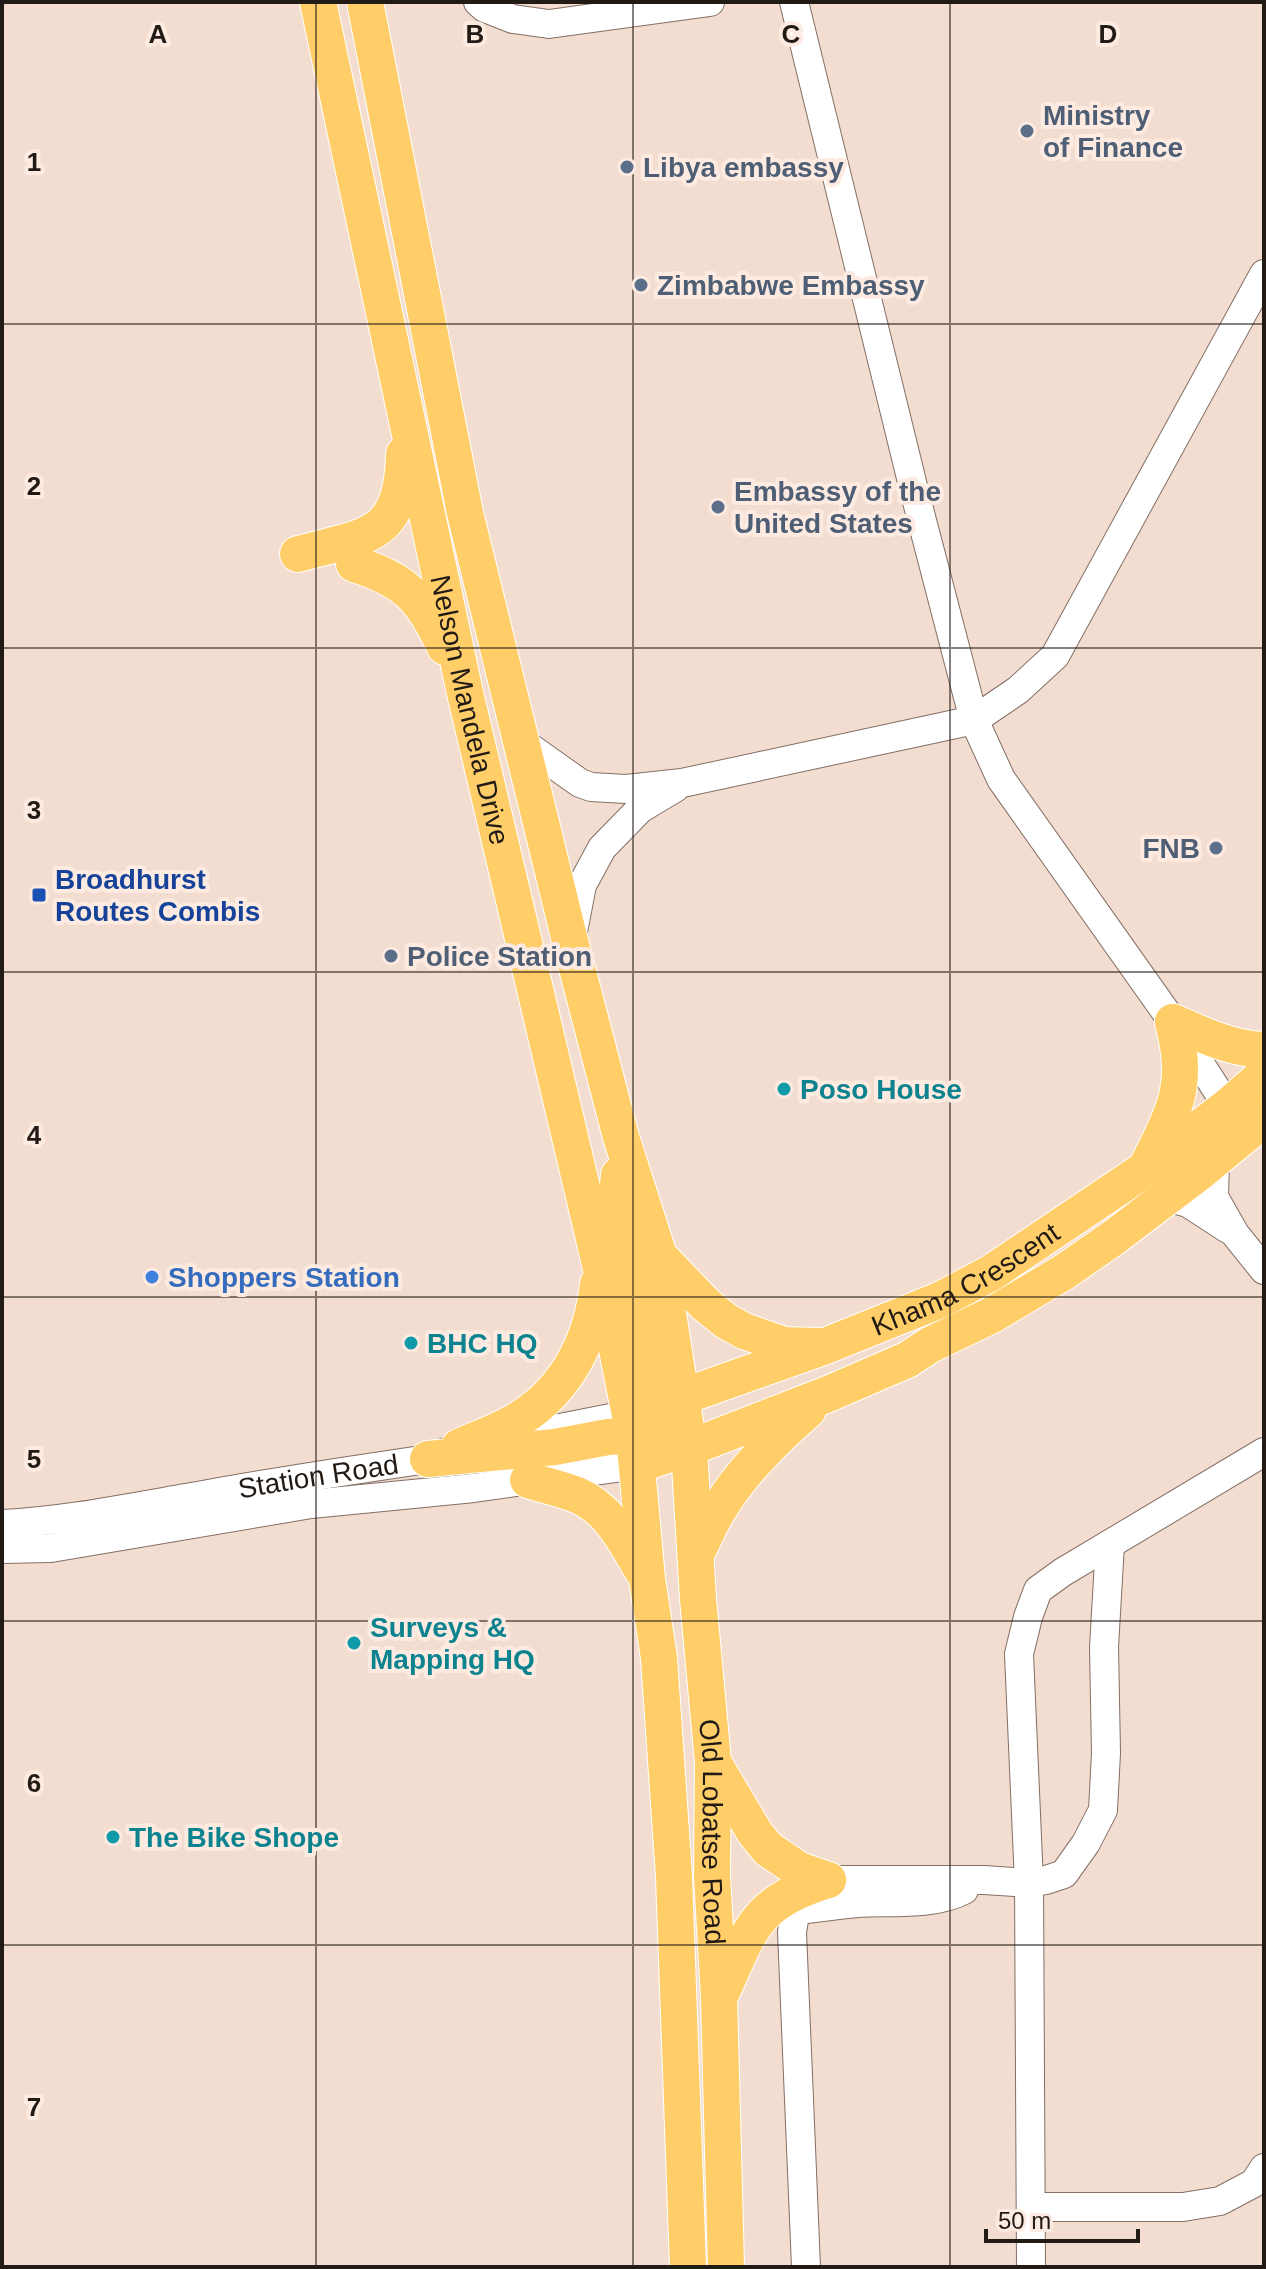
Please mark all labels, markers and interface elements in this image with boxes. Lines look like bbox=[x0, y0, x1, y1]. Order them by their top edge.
text: A bbox=[149, 19, 168, 49]
text: B bbox=[466, 19, 484, 49]
text: C bbox=[782, 19, 801, 49]
text: D bbox=[1099, 19, 1117, 49]
place label: Ministry of Finance bbox=[1043, 100, 1183, 163]
marker: Ministry of Finance bbox=[1018, 122, 1036, 140]
text: 1 bbox=[27, 147, 41, 177]
place label: Libya embassy bbox=[643, 152, 844, 183]
marker: Libya embassy bbox=[618, 158, 636, 176]
place label: Zimbabwe Embassy bbox=[657, 270, 925, 301]
marker: Zimbabwe Embassy bbox=[632, 276, 650, 294]
text: 2 bbox=[27, 471, 41, 501]
place label: Embassy of the United States bbox=[734, 476, 941, 539]
marker: Embassy of the United States bbox=[709, 498, 727, 516]
street label: Nelson Mandela Drive bbox=[425, 572, 516, 848]
text: 3 bbox=[27, 795, 41, 825]
place label: FNB bbox=[1142, 833, 1200, 864]
marker: FNB bbox=[1207, 839, 1225, 857]
place label: Broadhurst Routes Combis bbox=[55, 864, 260, 927]
marker: Broadhurst Routes Combis bbox=[30, 886, 48, 904]
place label: Police Station bbox=[407, 941, 592, 972]
marker: Police Station bbox=[382, 947, 400, 965]
place label: Poso House bbox=[800, 1074, 962, 1105]
marker: Poso House bbox=[775, 1080, 793, 1098]
text: 4 bbox=[27, 1120, 42, 1150]
street label: Khama Crescent bbox=[867, 1216, 1065, 1341]
place label: Shoppers Station bbox=[168, 1262, 400, 1293]
marker: Shoppers Station bbox=[143, 1268, 161, 1286]
place label: BHC HQ bbox=[427, 1328, 537, 1359]
marker: BHC HQ bbox=[402, 1334, 420, 1352]
text: 5 bbox=[27, 1444, 41, 1474]
street label: Station Road bbox=[236, 1448, 400, 1504]
place label: Surveys & Mapping HQ bbox=[370, 1612, 535, 1675]
marker: Surveys & Mapping HQ bbox=[345, 1634, 363, 1652]
street label: Old Lobatse Road bbox=[694, 1718, 731, 1946]
text: 6 bbox=[27, 1768, 41, 1798]
place label: The Bike Shope bbox=[129, 1822, 339, 1853]
marker: The Bike Shope bbox=[104, 1828, 122, 1846]
text: 7 bbox=[27, 2092, 41, 2122]
scale bar bbox=[986, 2193, 1138, 2243]
text: 50 m bbox=[998, 2207, 1051, 2234]

